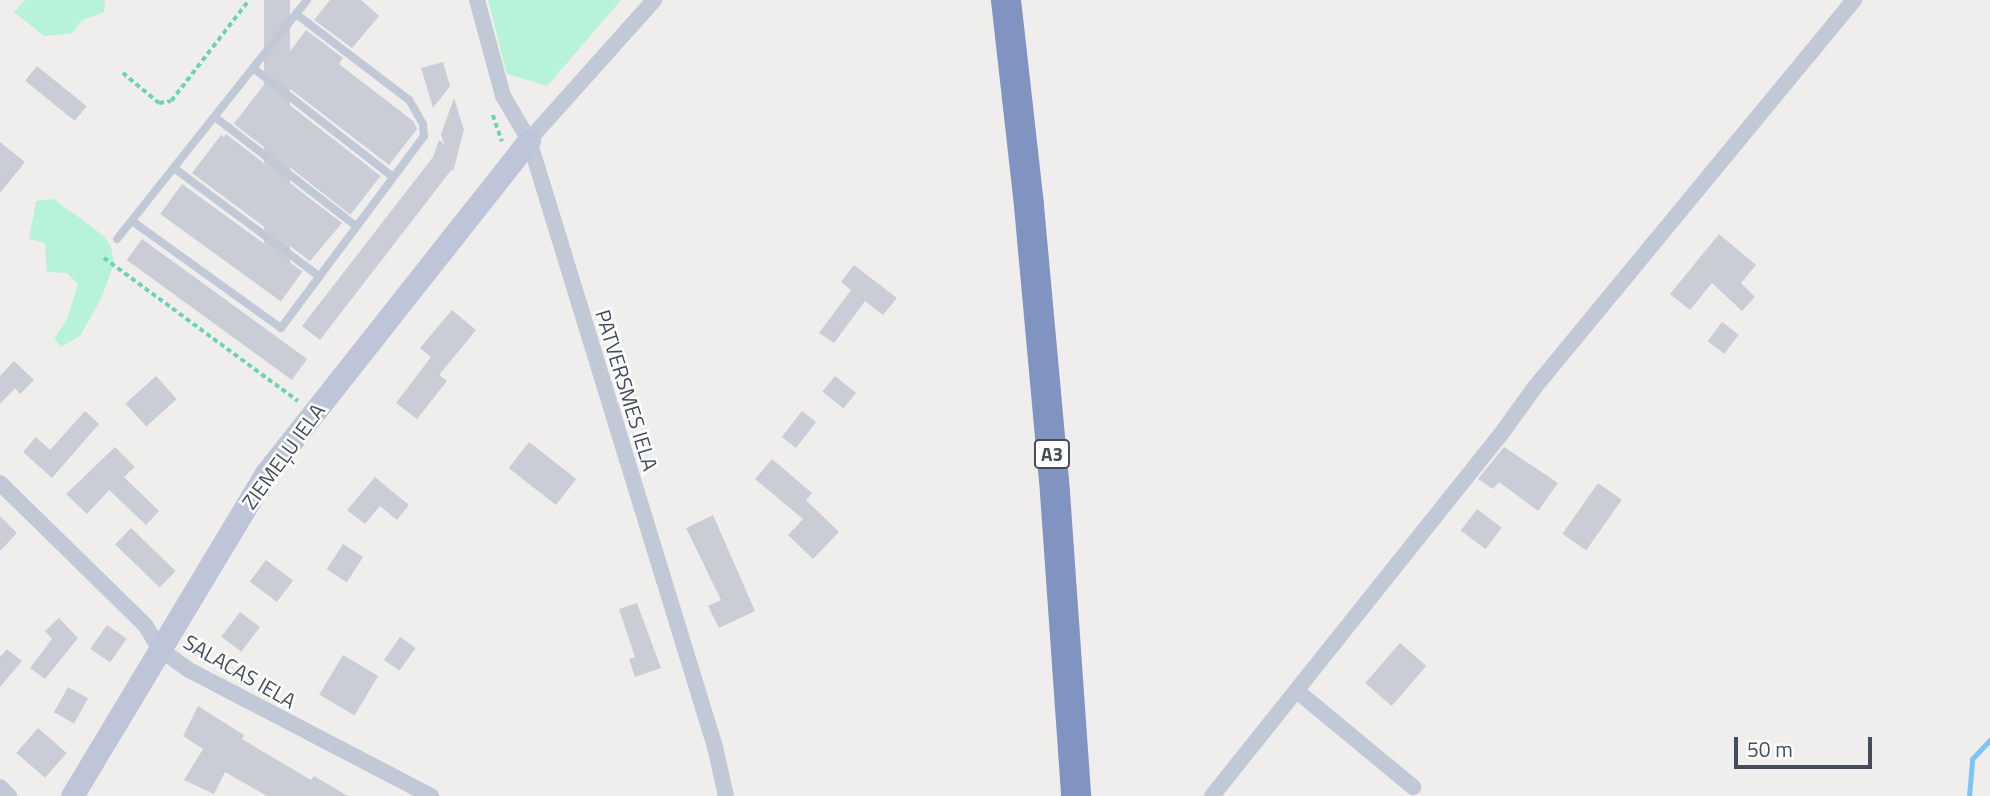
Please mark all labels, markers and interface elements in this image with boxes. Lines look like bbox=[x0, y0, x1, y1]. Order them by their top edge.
street label: PATVERSMES IELA bbox=[591, 306, 663, 474]
street label: ZIEMEĻU IELA bbox=[236, 398, 330, 514]
road number: A3 bbox=[1033, 438, 1071, 470]
street label: SALACAS IELA bbox=[180, 629, 300, 713]
scale bar bbox=[1738, 722, 1876, 766]
text: 50 m bbox=[1747, 733, 1793, 765]

